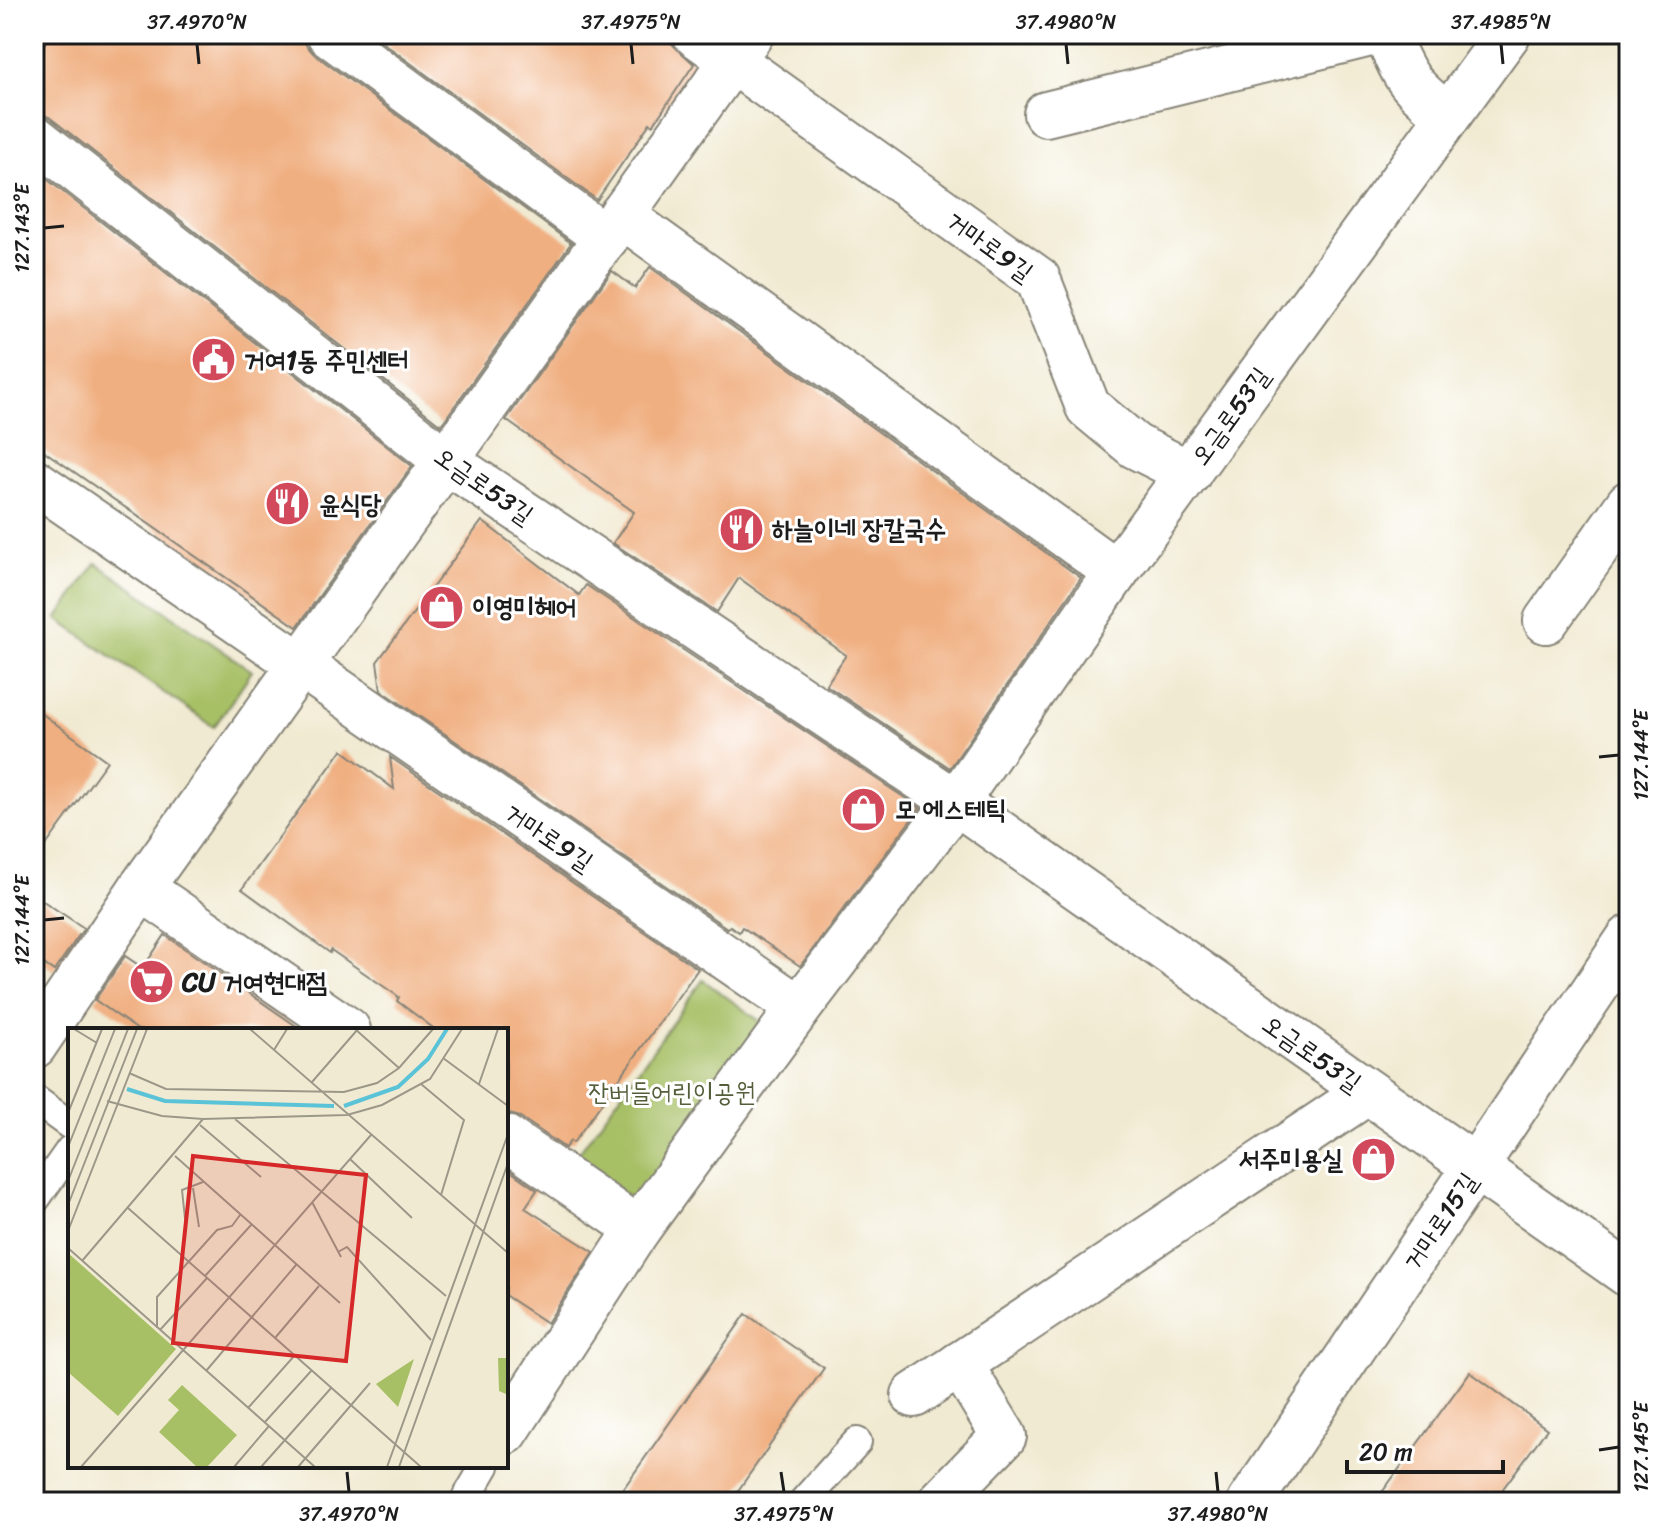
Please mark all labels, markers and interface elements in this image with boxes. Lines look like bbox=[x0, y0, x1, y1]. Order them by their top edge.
text: 37.4970°N bbox=[147, 5, 247, 40]
text: 37.4975°N bbox=[581, 5, 681, 40]
text: 37.4980°N bbox=[1016, 5, 1116, 40]
text: 37.4985°N bbox=[1451, 5, 1551, 40]
text: 127.143°E bbox=[5, 181, 40, 273]
street label: 거마로9길 bbox=[936, 198, 1044, 294]
public building icon: 거여1동 주민센터 bbox=[189, 336, 237, 384]
place label: 거여1동 주민센터 bbox=[244, 337, 408, 383]
street label: 오금로53길 bbox=[1178, 356, 1282, 476]
street label: 오금로53길 bbox=[424, 434, 544, 537]
restaurant icon: 윤식당 bbox=[264, 480, 312, 528]
place label: 윤식당 bbox=[319, 481, 382, 527]
restaurant icon: 하늘이네 장칼국수 bbox=[717, 505, 765, 553]
place label: 하늘이네 장칼국수 bbox=[772, 506, 946, 552]
shop icon: 이영미헤어 bbox=[417, 583, 465, 631]
place label: 이영미헤어 bbox=[472, 584, 577, 630]
text: 127.144°E bbox=[1624, 708, 1659, 800]
shop icon: 모 에스테틱 bbox=[840, 785, 888, 833]
place label: 모 에스테틱 bbox=[895, 786, 1006, 832]
street label: 거마로9길 bbox=[495, 790, 603, 884]
text: 127.144°E bbox=[5, 873, 40, 965]
supermarket icon: CU 거여현대점 bbox=[127, 958, 175, 1006]
place label: CU 거여현대점 bbox=[181, 959, 327, 1005]
street label: 오금로53길 bbox=[1252, 1002, 1372, 1105]
inset map bbox=[68, 1028, 508, 1468]
park label: 잔버들어린이공원 bbox=[588, 1069, 756, 1115]
shop icon: 서주미용실 bbox=[1350, 1135, 1398, 1183]
place label: 서주미용실 bbox=[1238, 1136, 1343, 1182]
street label: 거마로15길 bbox=[1390, 1162, 1490, 1280]
text: 127.145°E bbox=[1624, 1400, 1659, 1492]
scale bar bbox=[1347, 1424, 1503, 1474]
text: 20 m bbox=[1359, 1431, 1413, 1473]
text: 37.4970°N bbox=[299, 1497, 399, 1532]
text: 37.4975°N bbox=[734, 1497, 834, 1532]
text: 37.4980°N bbox=[1168, 1497, 1268, 1532]

